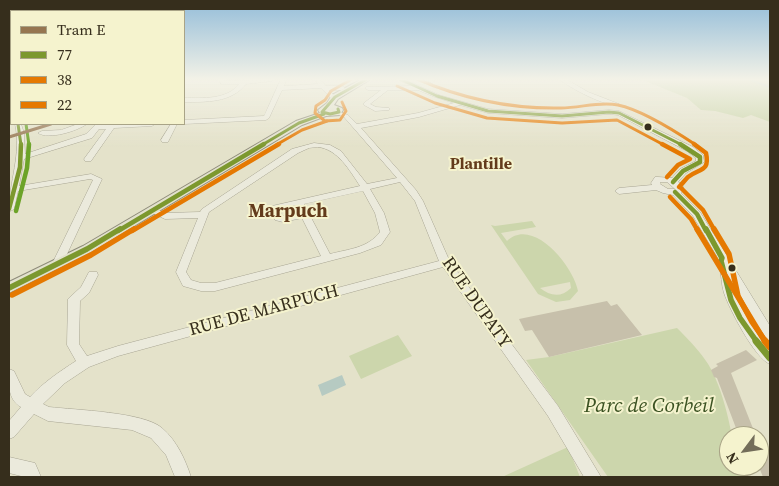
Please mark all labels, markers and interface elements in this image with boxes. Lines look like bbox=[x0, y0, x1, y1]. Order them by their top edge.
legend bbox=[10, 10, 185, 125]
text: Tram E bbox=[57, 19, 105, 40]
text: 77 bbox=[57, 44, 72, 65]
text: 38 bbox=[57, 69, 72, 90]
text: 22 bbox=[57, 94, 72, 115]
unlabelled marker bbox=[643, 122, 653, 132]
district label: Plantille bbox=[450, 155, 512, 175]
district label: Marpuch bbox=[248, 201, 328, 223]
street label: RUE DUPATY bbox=[437, 253, 515, 353]
unlabelled marker bbox=[727, 263, 737, 273]
street label: RUE DE MARPUCH bbox=[187, 281, 341, 341]
park label: Parc de Corbeil bbox=[584, 394, 714, 420]
north arrow bbox=[719, 426, 769, 476]
text: N bbox=[721, 449, 743, 468]

